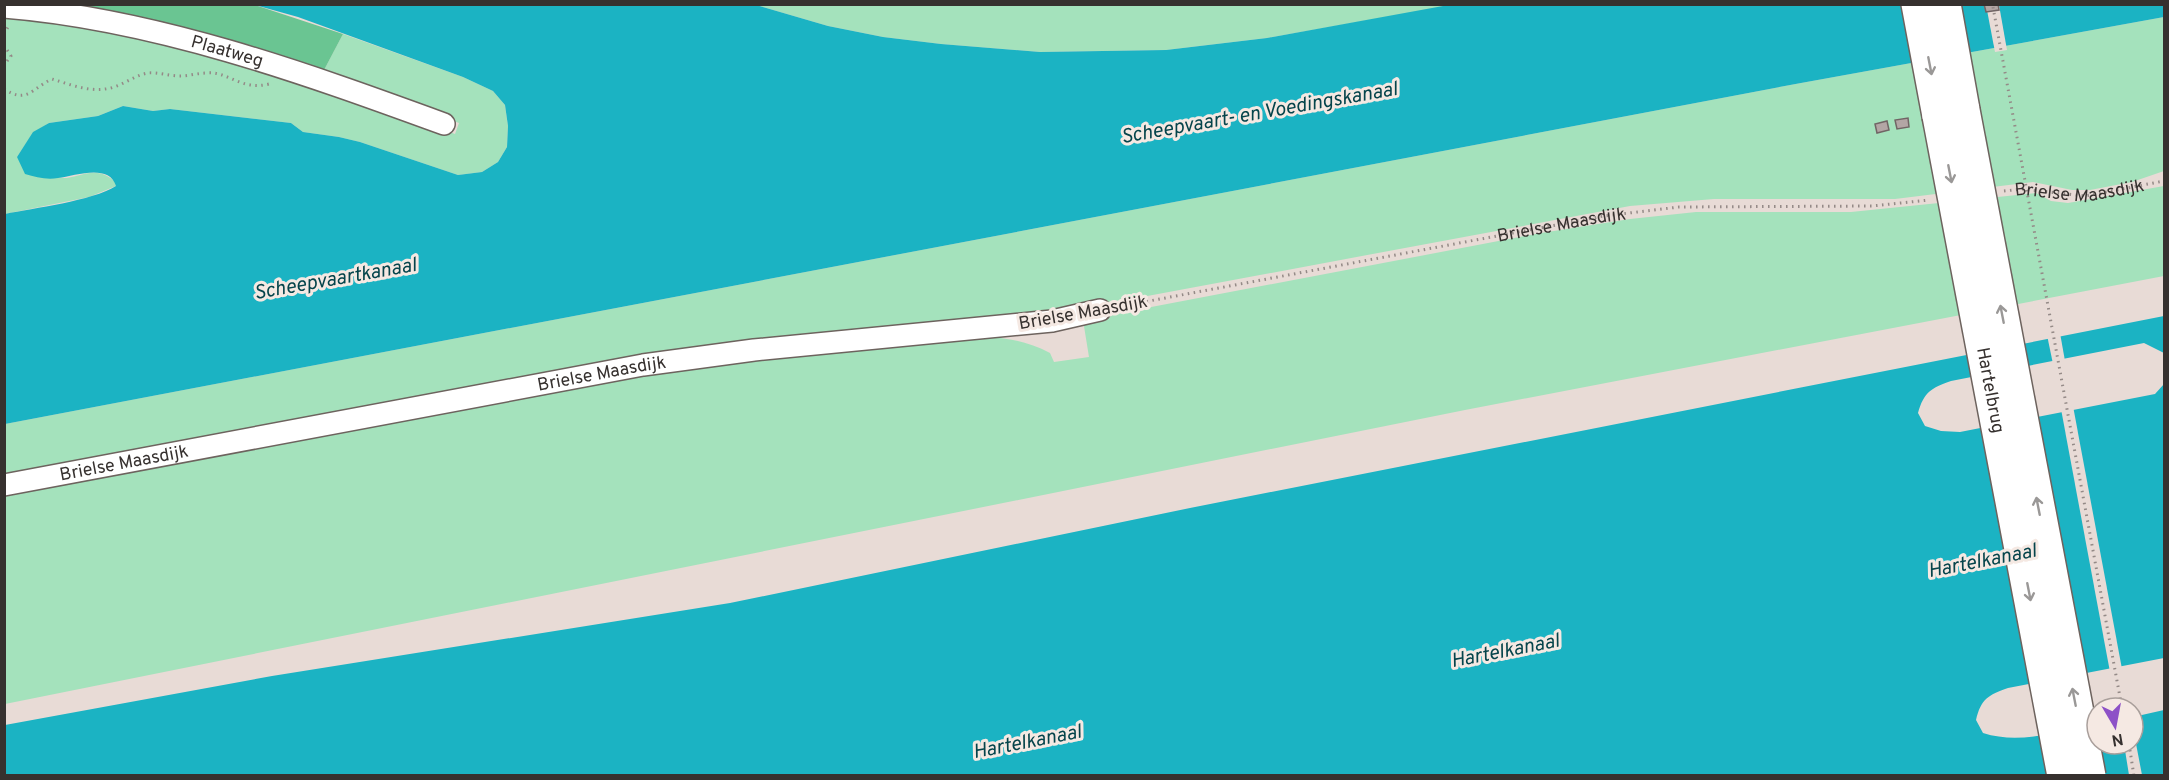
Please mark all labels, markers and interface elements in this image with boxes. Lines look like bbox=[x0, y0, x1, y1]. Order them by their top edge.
street label: Plaatweg bbox=[188, 31, 266, 74]
one-way arrow bbox=[1925, 56, 1936, 76]
water label: Scheepvaart- en Voedingskanaal bbox=[1119, 77, 1401, 151]
one-way arrow bbox=[1945, 163, 1956, 183]
street label: Brielse Maasdijk bbox=[2014, 175, 2146, 209]
street label: Brielse Maasdijk bbox=[1495, 203, 1627, 249]
water label: Scheepvaartkanaal bbox=[252, 253, 419, 307]
street label: Brielse Maasdijk bbox=[1017, 291, 1150, 336]
one-way arrow bbox=[1996, 305, 2007, 325]
street label: Hartelbrug bbox=[1970, 345, 2009, 435]
street label: Brielse Maasdijk bbox=[536, 352, 668, 398]
street label: Brielse Maasdijk bbox=[58, 441, 190, 487]
one-way arrow bbox=[2032, 496, 2043, 516]
water label: Hartelkanaal bbox=[1926, 539, 2040, 585]
one-way arrow bbox=[2024, 582, 2035, 602]
water label: Hartelkanaal bbox=[1449, 629, 1563, 675]
one-way arrow bbox=[2068, 688, 2079, 708]
north arrow bbox=[2085, 696, 2145, 756]
water label: Hartelkanaal bbox=[971, 720, 1085, 766]
text: N bbox=[2110, 728, 2125, 750]

